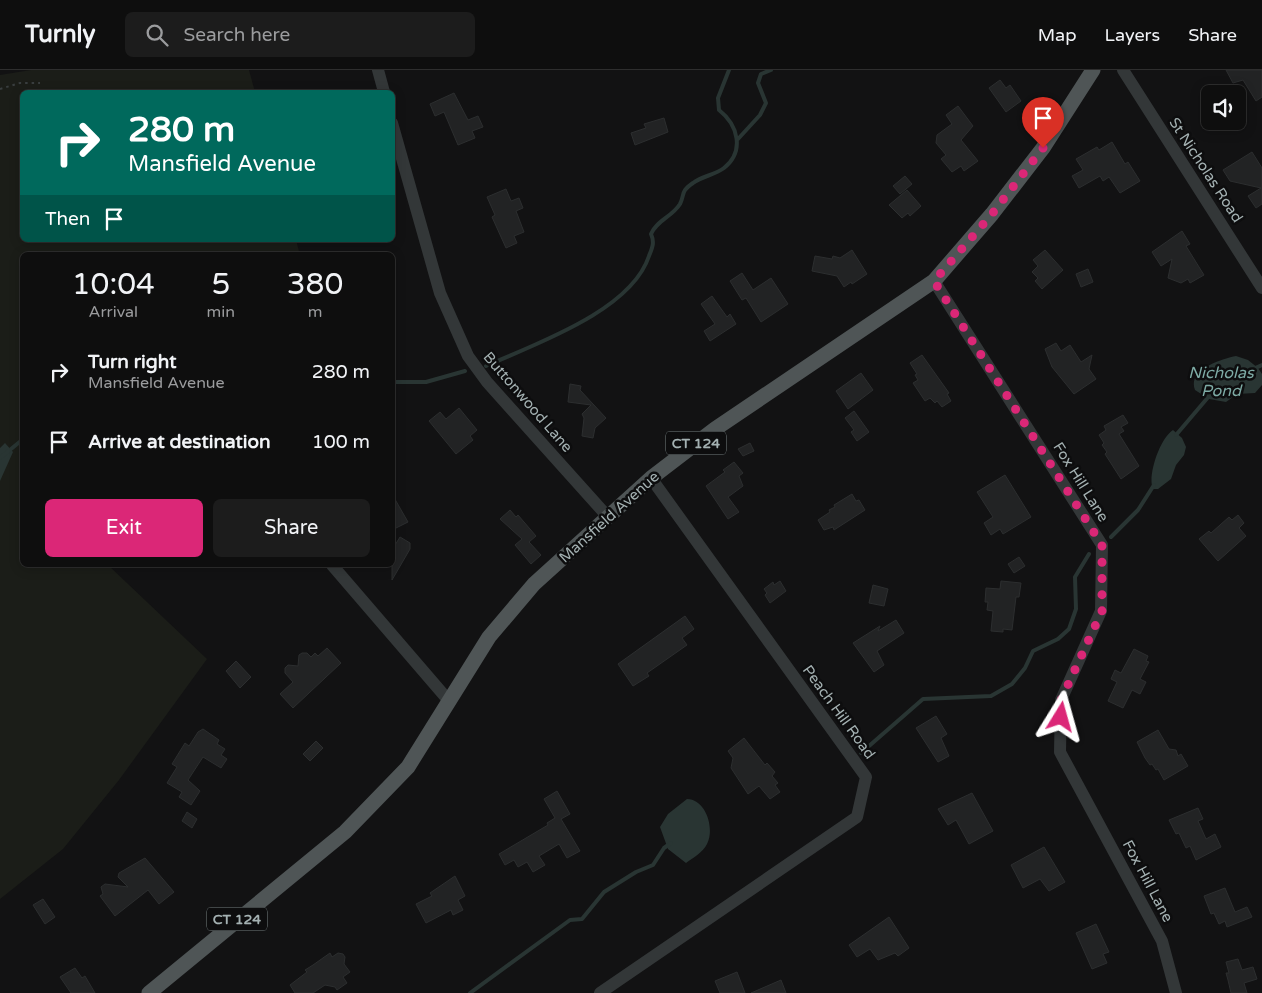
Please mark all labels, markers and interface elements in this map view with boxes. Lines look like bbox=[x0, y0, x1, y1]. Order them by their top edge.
search box bbox=[125, 12, 475, 57]
text: Turnly bbox=[25, 20, 95, 49]
icon: search bbox=[143, 21, 171, 49]
text: Search here bbox=[183, 24, 290, 46]
text: Map bbox=[1038, 24, 1077, 46]
text: Layers bbox=[1105, 24, 1160, 46]
text: Share bbox=[1188, 24, 1237, 46]
map controls bbox=[1201, 85, 1246, 130]
button: sound bbox=[1201, 85, 1246, 130]
pin bbox=[1022, 97, 1064, 148]
icon: arrive bbox=[1029, 104, 1057, 132]
text: 280 m bbox=[128, 109, 235, 151]
icon: right bbox=[45, 110, 110, 175]
street label: St Nicholas Road bbox=[1165, 114, 1247, 226]
text: Mansfield Avenue bbox=[128, 151, 316, 177]
icon: arrive bbox=[100, 205, 128, 233]
text: Then bbox=[45, 208, 90, 230]
text: 10:04 bbox=[72, 266, 155, 303]
text: 5 bbox=[211, 266, 230, 303]
text: 380 bbox=[287, 266, 343, 303]
text: Arrival bbox=[89, 302, 138, 322]
text: min bbox=[207, 302, 235, 322]
text: m bbox=[308, 302, 322, 322]
street label: Buttonwood Lane bbox=[480, 348, 576, 456]
text: Turn right bbox=[88, 351, 176, 373]
icon: right bbox=[45, 358, 73, 386]
text: 280 m bbox=[312, 361, 370, 383]
water label: Nicholas Pond bbox=[1188, 363, 1255, 401]
text: Mansfield Avenue bbox=[88, 373, 225, 393]
icon: arrive bbox=[45, 428, 73, 456]
text: Arrive at destination bbox=[88, 431, 271, 453]
text: 100 m bbox=[312, 431, 370, 453]
road number: CT 124 bbox=[666, 432, 726, 454]
street label: Fox Hill Lane bbox=[1049, 439, 1113, 525]
street label: Mansfield Avenue bbox=[555, 467, 663, 567]
button: Exit bbox=[45, 499, 203, 557]
button: Share bbox=[213, 499, 370, 557]
street label: Peach Hill Road bbox=[799, 661, 879, 763]
position arrow bbox=[1034, 690, 1086, 742]
street label: Fox Hill Lane bbox=[1119, 837, 1177, 925]
road number: CT 124 bbox=[207, 908, 267, 931]

